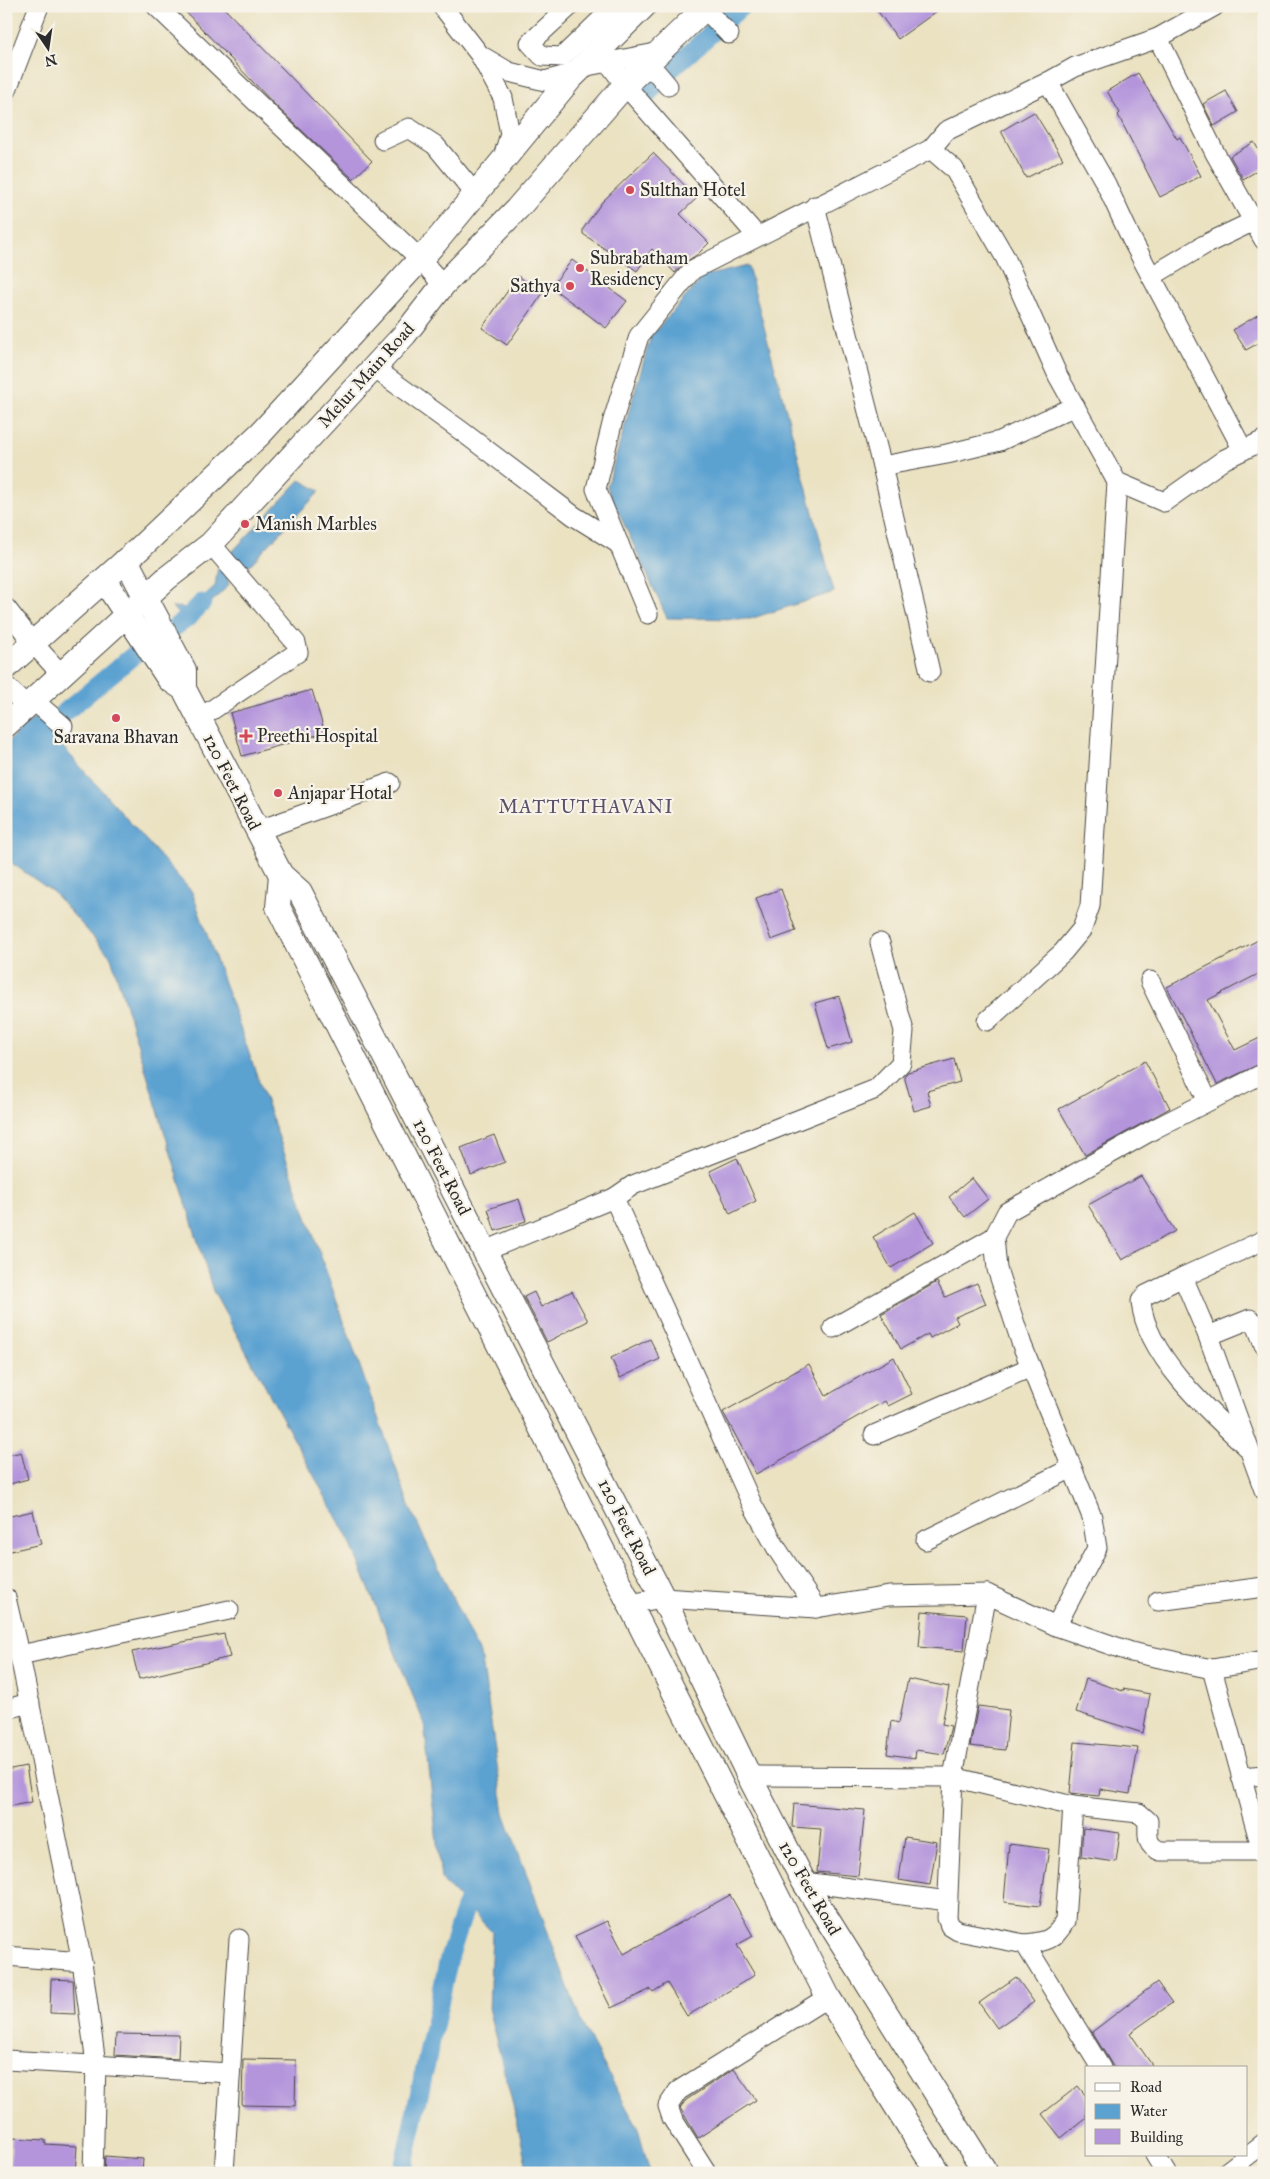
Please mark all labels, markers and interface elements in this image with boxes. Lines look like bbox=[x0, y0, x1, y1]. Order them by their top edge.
north arrow bbox=[22, 22, 72, 72]
text: N bbox=[43, 51, 59, 70]
place label: Sulthan Hotel bbox=[640, 179, 746, 201]
marker: Sulthan Hotel bbox=[624, 184, 636, 196]
place label: Subrabatham Residency bbox=[590, 247, 688, 290]
marker: Subrabatham Residency bbox=[574, 262, 586, 274]
place label: Sathya bbox=[510, 275, 560, 297]
marker: Sathya bbox=[564, 280, 576, 292]
street label: Melur Main Road bbox=[313, 318, 419, 432]
place label: Manish Marbles bbox=[255, 513, 377, 535]
marker: Manish Marbles bbox=[239, 518, 251, 530]
marker: Saravana Bhavan bbox=[110, 712, 122, 724]
place label: Preethi Hospital bbox=[257, 725, 378, 747]
place label: Saravana Bhavan bbox=[54, 726, 179, 748]
marker: Preethi Hospital bbox=[239, 729, 253, 743]
street label: 120 Feet Road bbox=[198, 730, 266, 834]
place label: Anjapar Hotal bbox=[287, 782, 393, 804]
marker: Anjapar Hotal bbox=[272, 787, 284, 799]
district label: MATTUTHAVANI bbox=[498, 795, 674, 818]
street label: 120 Feet Road bbox=[408, 1115, 476, 1219]
street label: 120 Feet Road bbox=[593, 1475, 661, 1579]
street label: 120 Feet Road bbox=[774, 1837, 846, 1939]
legend bbox=[1085, 2066, 1248, 2156]
text: Road bbox=[1130, 2078, 1162, 2096]
text: Water bbox=[1130, 2102, 1167, 2120]
text: Building bbox=[1130, 2128, 1184, 2146]

